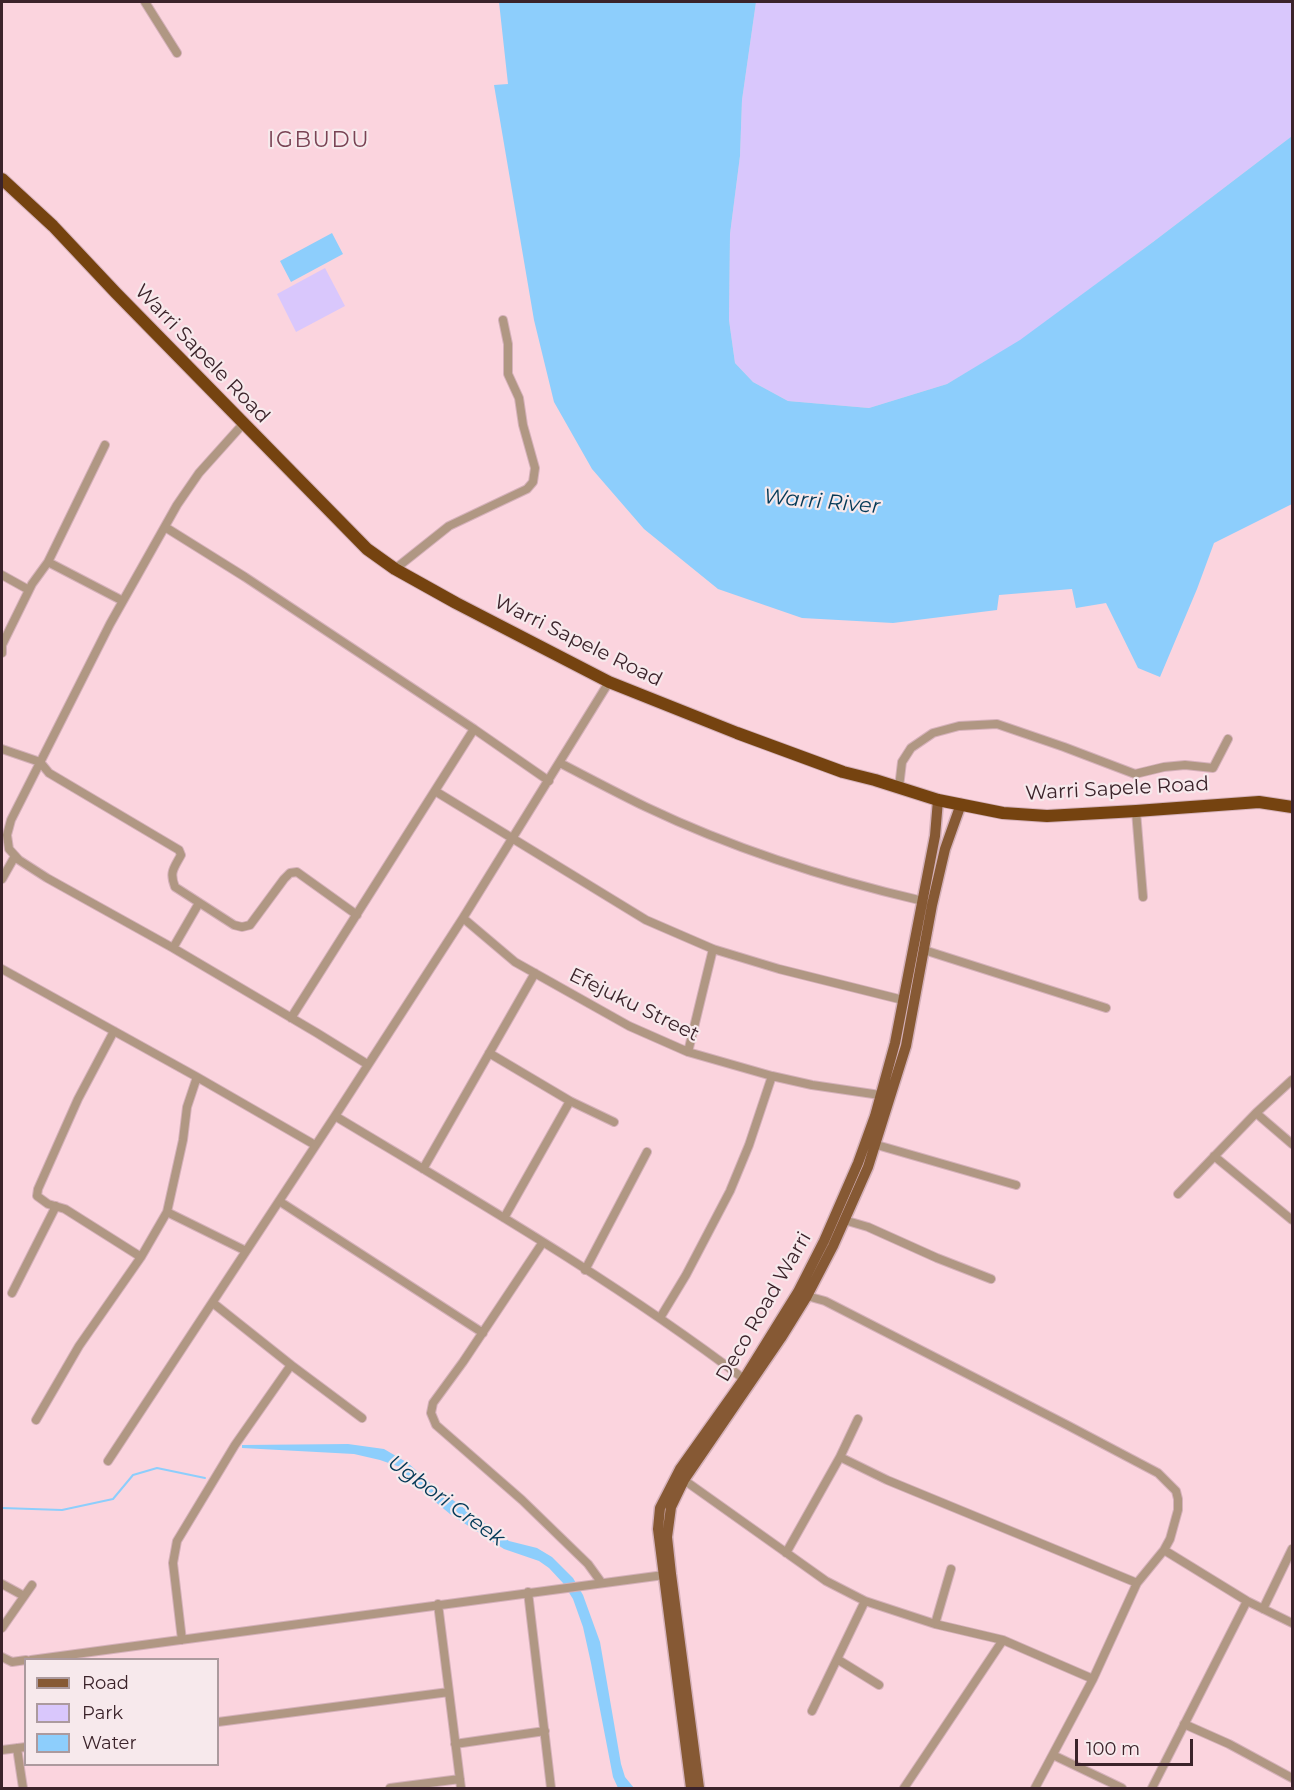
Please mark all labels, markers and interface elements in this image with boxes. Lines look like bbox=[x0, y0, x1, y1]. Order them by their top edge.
district label: IGBUDU bbox=[268, 128, 370, 154]
street label: Warri Sapele Road bbox=[129, 279, 275, 429]
water label: Warri River bbox=[763, 484, 881, 520]
street label: Warri Sapele Road bbox=[490, 590, 666, 692]
street label: Warri Sapele Road bbox=[1024, 772, 1210, 806]
street label: Efejuku Street bbox=[565, 963, 703, 1047]
street label: Deco Road Warri bbox=[711, 1228, 817, 1386]
water label: Ugbori Creek bbox=[383, 1450, 509, 1552]
legend bbox=[24, 1658, 219, 1766]
text: Road bbox=[82, 1672, 129, 1694]
text: Park bbox=[82, 1702, 123, 1724]
scale bar bbox=[1078, 1727, 1196, 1765]
text: Water bbox=[82, 1732, 137, 1754]
text: 100 m bbox=[1086, 1738, 1140, 1760]

